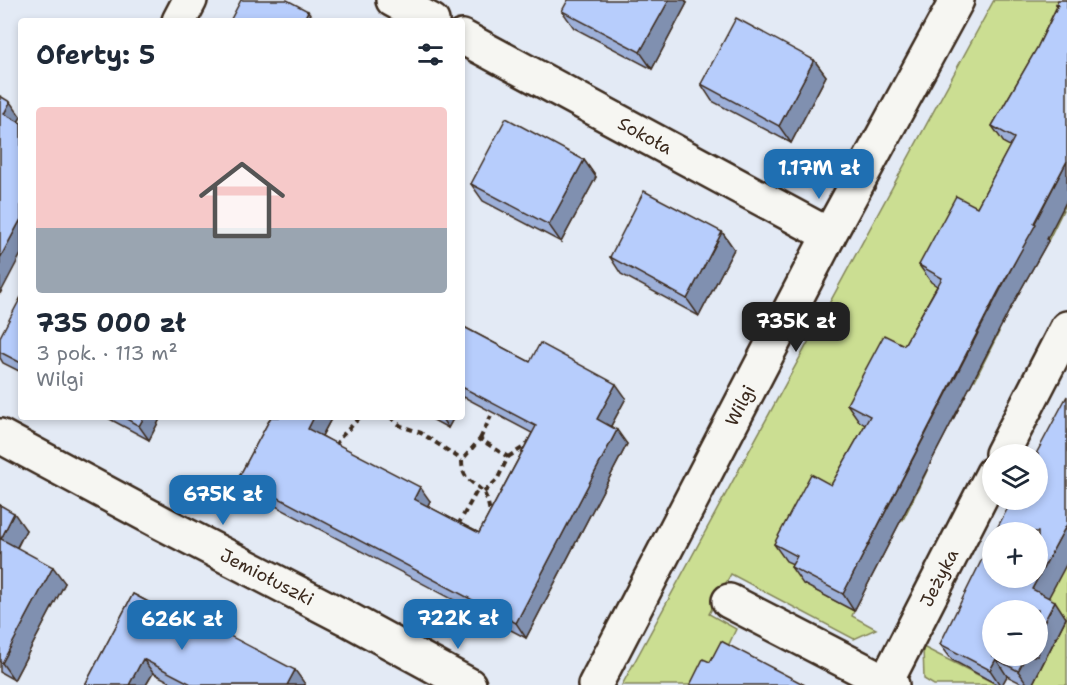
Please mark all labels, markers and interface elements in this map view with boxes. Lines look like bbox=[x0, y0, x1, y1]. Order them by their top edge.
text: Oferty: 5 bbox=[36, 37, 155, 72]
icon: filters bbox=[414, 38, 447, 71]
street label: Sokoła bbox=[614, 111, 676, 160]
icon: home bbox=[188, 146, 296, 254]
pin: 1.17M zł bbox=[757, 149, 881, 200]
text: 1.17M zł bbox=[778, 155, 860, 181]
pin: 735K zł bbox=[741, 302, 851, 353]
text: 735 000 zł bbox=[36, 305, 186, 340]
text: 735K zł bbox=[756, 308, 836, 334]
text: 3 pok. · 113 m² bbox=[36, 340, 178, 366]
text: Wilgi bbox=[36, 366, 84, 392]
street label: Wilgi bbox=[720, 381, 761, 430]
map controls bbox=[982, 444, 1048, 666]
button: layers bbox=[982, 444, 1048, 510]
pin: 675K zł bbox=[168, 475, 278, 526]
text: 675K zł bbox=[183, 481, 263, 507]
button: + bbox=[982, 522, 1048, 588]
street label: Jemiołuszki bbox=[216, 543, 318, 611]
street label: Jeżyka bbox=[914, 545, 964, 611]
pin: 722K zł bbox=[403, 599, 513, 650]
pin: 626K zł bbox=[127, 600, 237, 651]
button: − bbox=[982, 600, 1048, 666]
text: 722K zł bbox=[417, 605, 499, 631]
text: 626K zł bbox=[141, 606, 223, 632]

